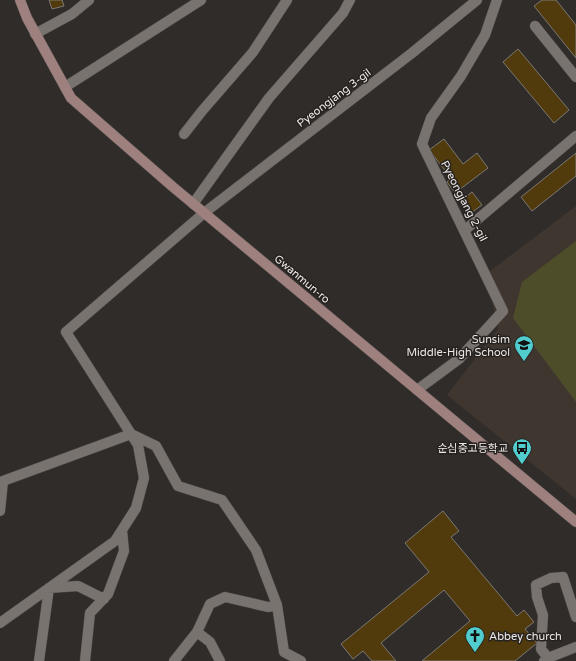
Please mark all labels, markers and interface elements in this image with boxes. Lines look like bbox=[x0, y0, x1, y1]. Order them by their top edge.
street label: Pyeongjang 3-gil bbox=[295, 66, 373, 130]
street label: Pyeongjang 2-gil bbox=[438, 158, 490, 244]
street label: Gwanmun-ro bbox=[272, 252, 333, 306]
place label: Sunsim Middle-High School bbox=[407, 333, 510, 359]
school or university icon: Sunsim Middle-High School bbox=[513, 334, 535, 362]
bus stop icon: 순심중고등학교 bbox=[511, 437, 533, 465]
place label: 순심중고등학교 bbox=[437, 442, 508, 455]
church icon: Abbey church bbox=[464, 625, 486, 653]
place label: Abbey church bbox=[489, 630, 562, 643]

